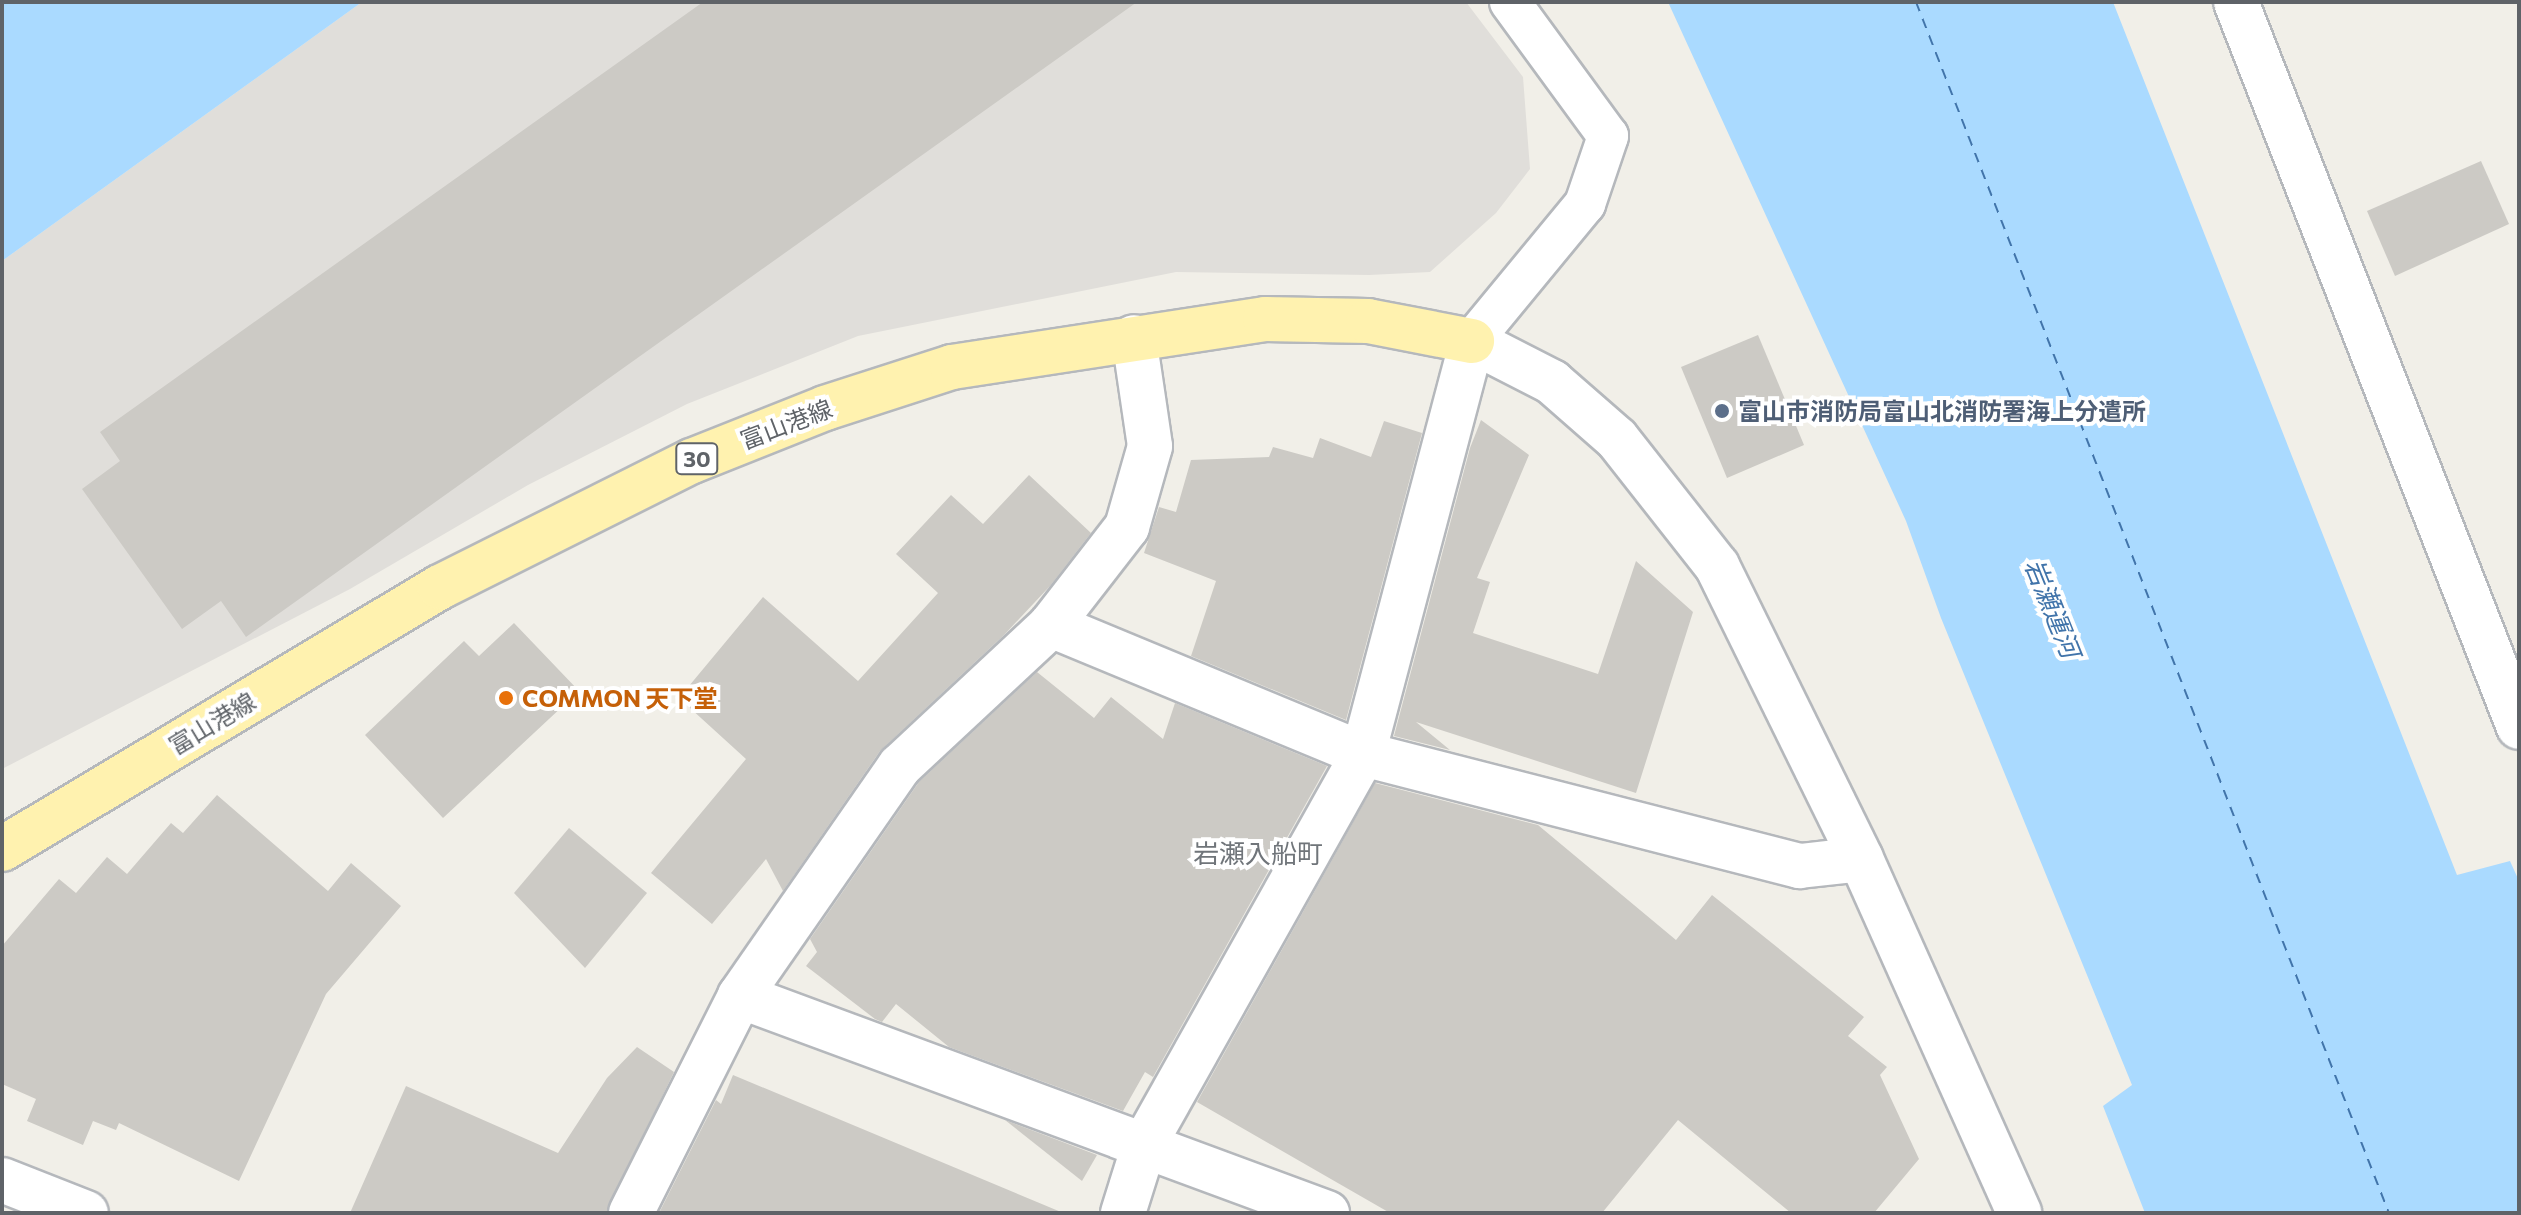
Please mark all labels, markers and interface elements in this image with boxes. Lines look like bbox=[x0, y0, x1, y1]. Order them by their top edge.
street label: 富山港線 bbox=[736, 393, 836, 455]
place label: 富山市消防局富山北消防署海上分遣所 bbox=[1738, 397, 2146, 425]
marker: 富山市消防局富山北消防署海上分遣所 bbox=[1713, 402, 1731, 420]
road number: 30 bbox=[675, 441, 719, 477]
water label: 岩瀬運河 bbox=[2019, 554, 2087, 662]
place label: COMMON 天下堂 bbox=[522, 684, 717, 712]
street label: 富山港線 bbox=[163, 686, 261, 760]
marker: COMMON 天下堂 bbox=[497, 689, 515, 707]
district label: 岩瀬入船町 bbox=[1193, 837, 1323, 869]

